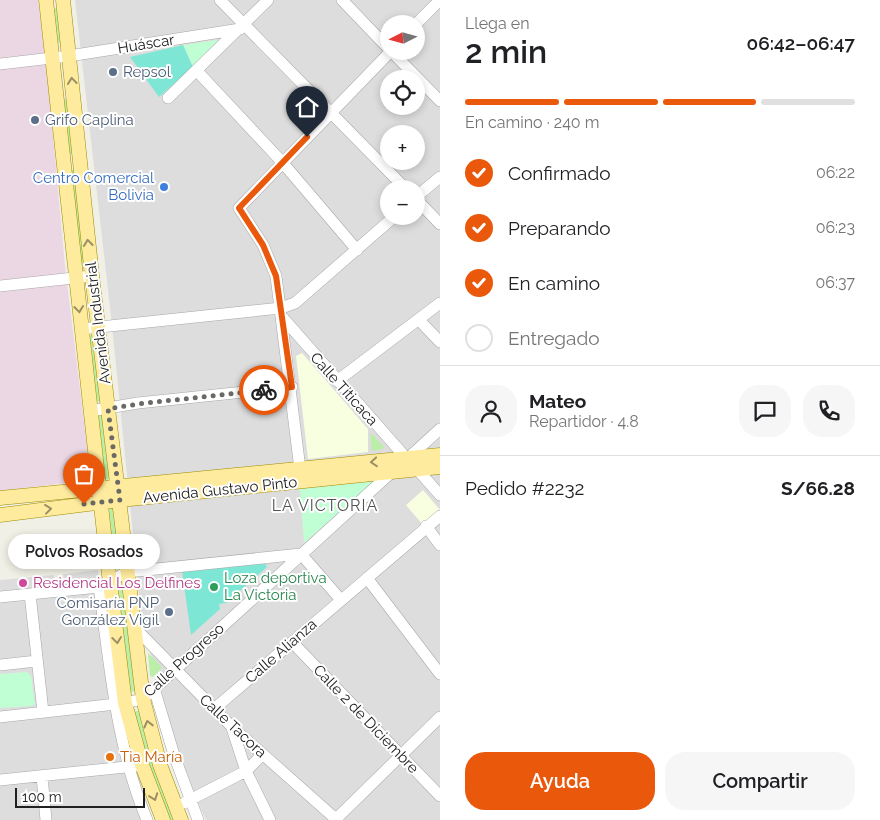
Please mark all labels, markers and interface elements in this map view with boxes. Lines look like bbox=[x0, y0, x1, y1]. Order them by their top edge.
text: Llega en bbox=[465, 14, 529, 33]
north arrow bbox=[380, 15, 425, 60]
map controls bbox=[380, 15, 425, 225]
street label: Huáscar bbox=[116, 31, 176, 57]
text: 06:42–06:47 bbox=[747, 32, 855, 54]
text: 2 min bbox=[465, 33, 547, 70]
place label: Repsol bbox=[123, 63, 172, 81]
marker: Repsol bbox=[107, 66, 119, 78]
button: locate bbox=[380, 70, 425, 115]
one-way arrow bbox=[67, 77, 78, 85]
pin bbox=[286, 86, 328, 137]
icon: home bbox=[293, 93, 321, 121]
place label: Grifo Caplina bbox=[45, 111, 134, 129]
text: En camino · 240 m bbox=[465, 113, 599, 132]
marker: Grifo Caplina bbox=[29, 114, 41, 126]
button: + bbox=[380, 125, 425, 170]
icon: check bbox=[465, 159, 493, 187]
text: Confirmado bbox=[508, 162, 611, 184]
text: 06:22 bbox=[816, 163, 855, 182]
place label: Centro Comercial Bolivia bbox=[33, 169, 155, 204]
button: − bbox=[380, 180, 425, 225]
marker: Centro Comercial Bolivia bbox=[158, 181, 170, 193]
icon: check bbox=[465, 214, 493, 242]
text: Preparando bbox=[508, 217, 611, 239]
text: 06:23 bbox=[816, 218, 855, 237]
one-way arrow bbox=[83, 239, 94, 247]
street label: Avenida Industrial bbox=[81, 260, 114, 385]
icon: check bbox=[465, 269, 493, 297]
text: En camino bbox=[508, 272, 600, 294]
text: 06:37 bbox=[816, 273, 855, 292]
one-way arrow bbox=[73, 306, 84, 314]
text: Entregado bbox=[508, 327, 600, 349]
street label: Calle Titicaca bbox=[306, 349, 382, 429]
courier bbox=[239, 365, 289, 415]
icon: bike bbox=[250, 376, 278, 404]
button: person bbox=[465, 385, 517, 437]
button: chat bbox=[739, 385, 791, 437]
button: phone bbox=[803, 385, 855, 437]
text: Mateo bbox=[529, 390, 586, 412]
text: Repartidor · 4.8 bbox=[529, 412, 639, 431]
pin bbox=[63, 453, 105, 504]
one-way arrow bbox=[370, 456, 378, 467]
icon: bag bbox=[70, 460, 98, 488]
street label: Avenida Gustavo Pinto bbox=[142, 473, 298, 507]
text: Pedido #2232 bbox=[465, 477, 584, 499]
text: S/66.28 bbox=[781, 477, 855, 499]
district label: LA VICTORIA bbox=[272, 496, 378, 515]
one-way arrow bbox=[45, 504, 53, 515]
callout: Polvos Rosados bbox=[8, 534, 160, 569]
text: Polvos Rosados bbox=[25, 542, 143, 561]
place label: Loza deportiva La Victoria bbox=[224, 569, 327, 604]
place label: Residencial Los Delfines bbox=[33, 574, 200, 592]
marker: Residencial Los Delfines bbox=[17, 577, 29, 589]
marker: Loza deportiva La Victoria bbox=[208, 581, 220, 593]
place label: Comisaría PNP González Vigil bbox=[57, 594, 160, 629]
marker: Comisaría PNP González Vigil bbox=[163, 606, 175, 618]
street label: Calle Alianza bbox=[242, 615, 320, 687]
street label: Calle Progreso bbox=[140, 619, 228, 701]
one-way arrow bbox=[112, 636, 122, 644]
street label: Calle 2 de Diciembre bbox=[309, 661, 423, 777]
street label: Calle Tacora bbox=[196, 690, 270, 762]
one-way arrow bbox=[144, 721, 154, 729]
place label: Tia María bbox=[120, 748, 182, 766]
marker: Tia María bbox=[104, 751, 116, 763]
button: Ayuda bbox=[465, 752, 655, 810]
button: Compartir bbox=[665, 752, 855, 810]
scale bar bbox=[15, 785, 145, 808]
text: 100 m bbox=[22, 789, 62, 805]
one-way arrow bbox=[149, 793, 159, 801]

